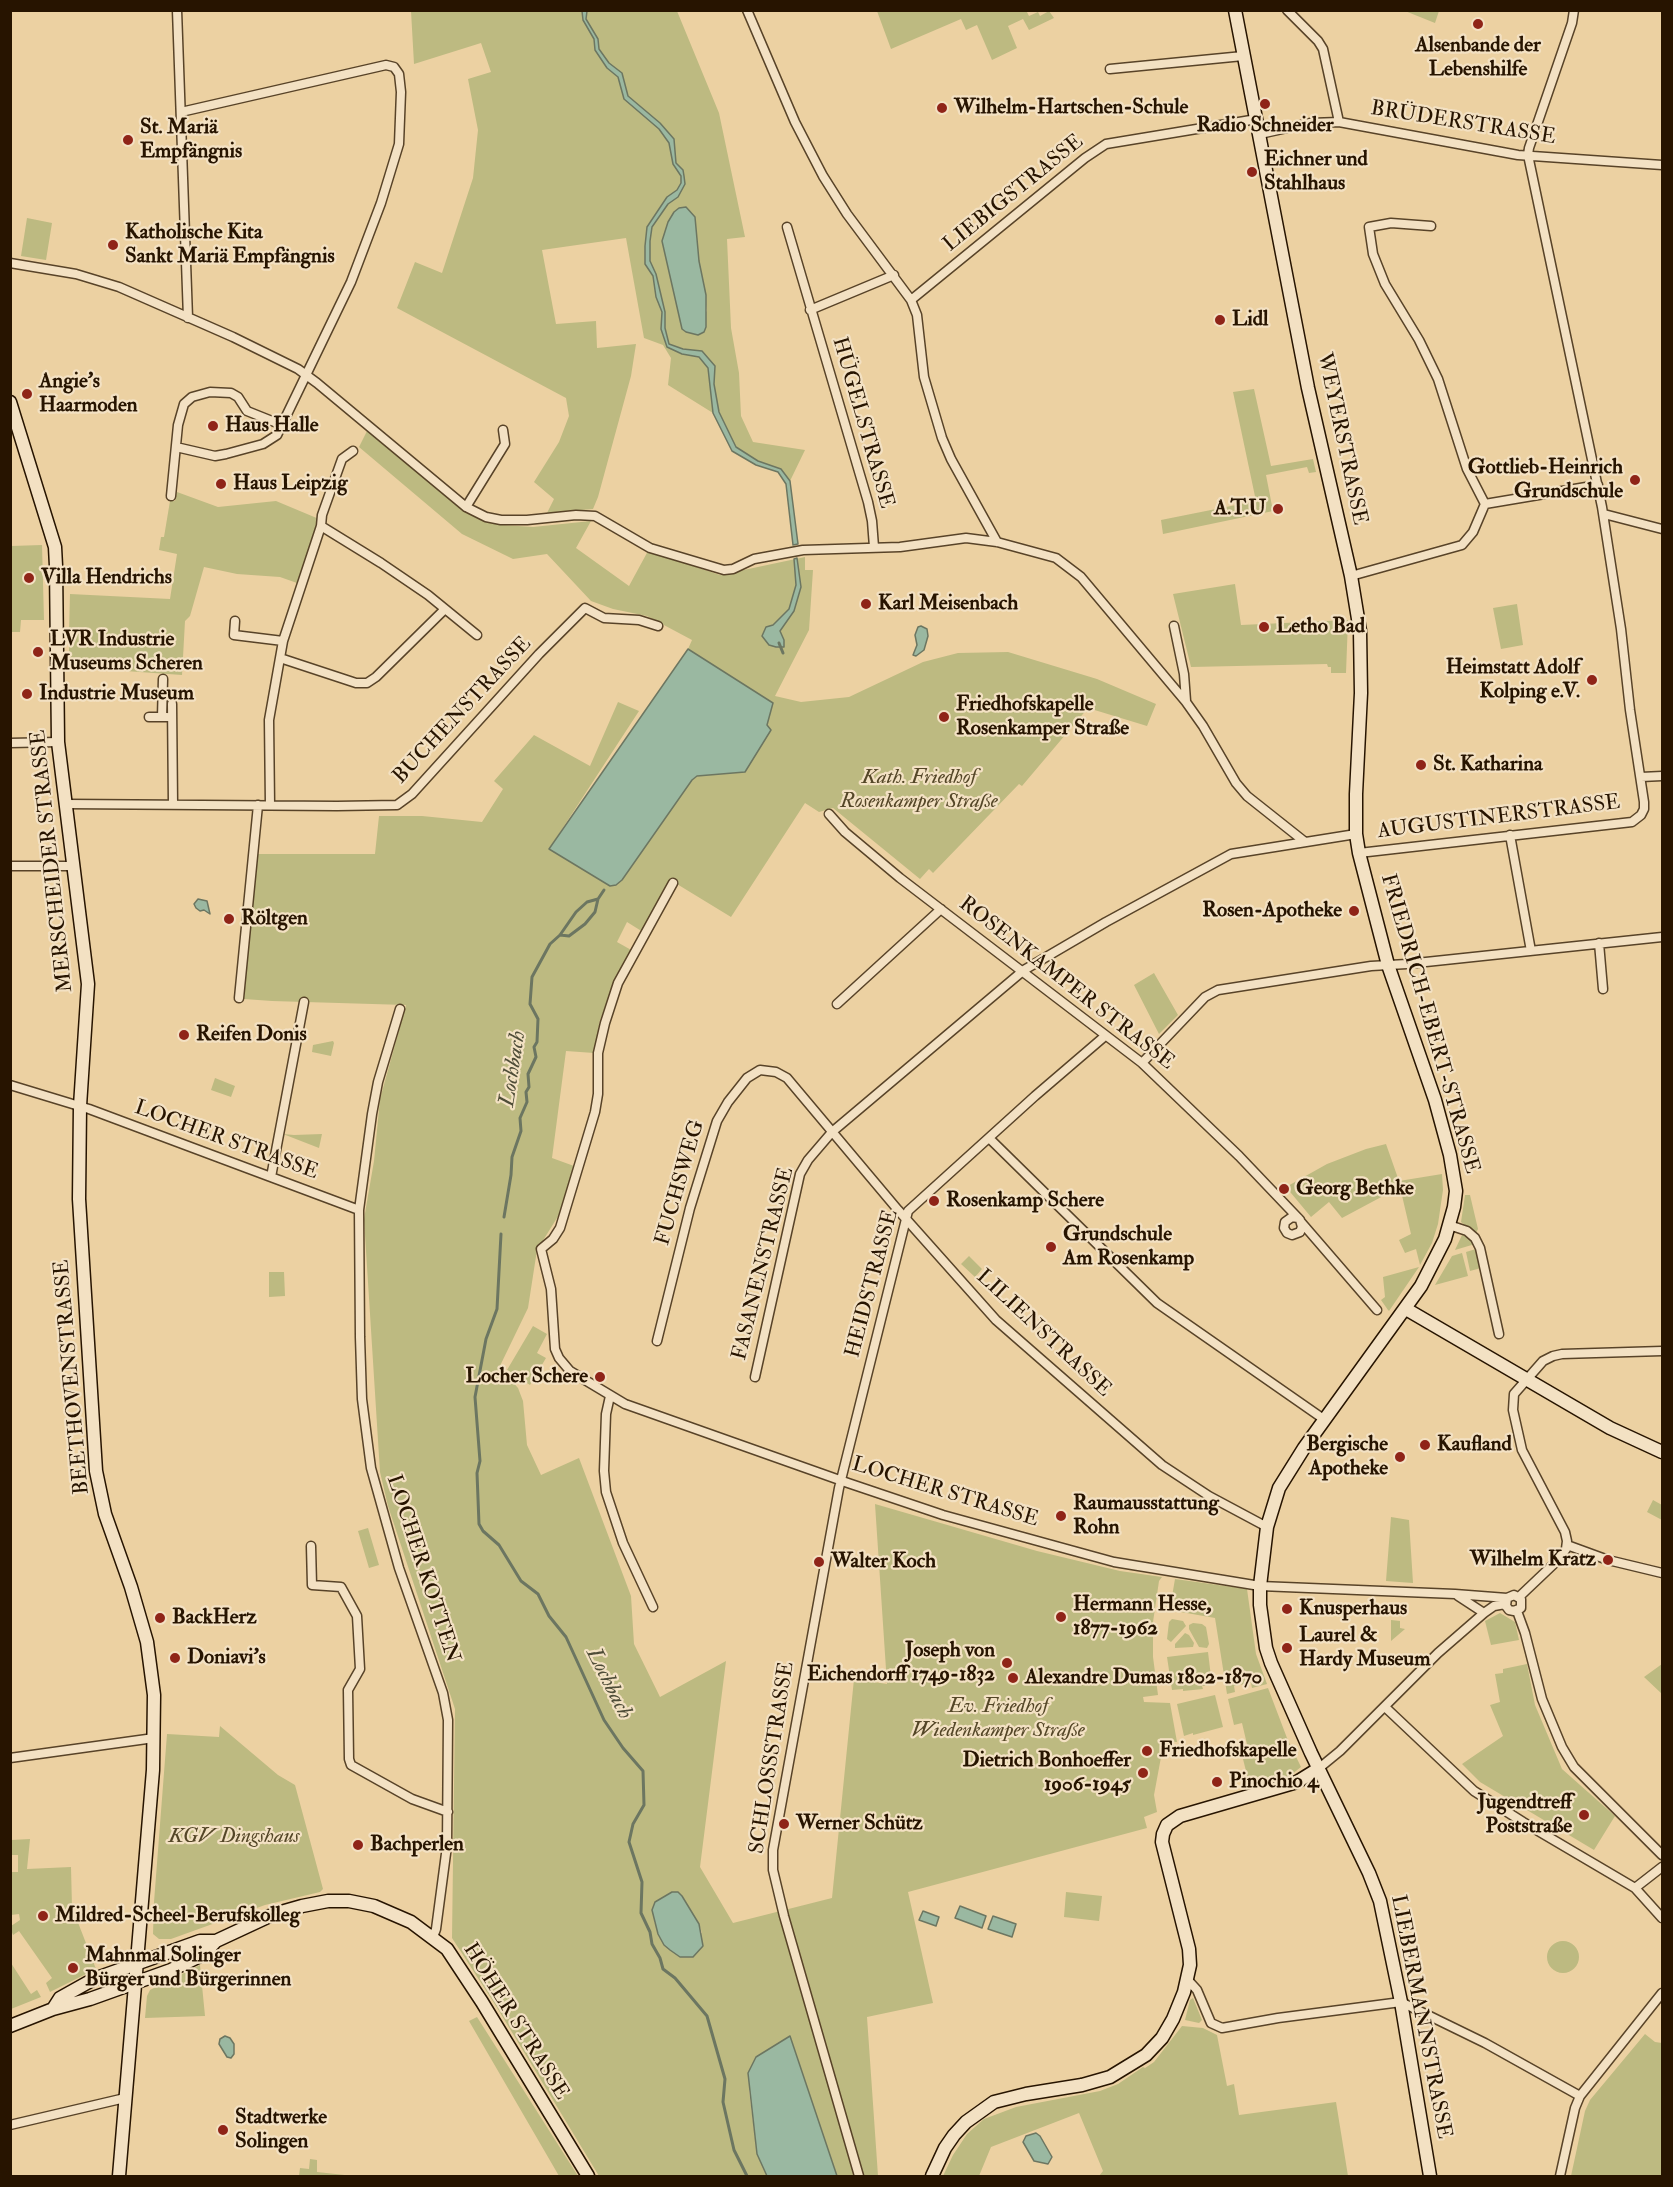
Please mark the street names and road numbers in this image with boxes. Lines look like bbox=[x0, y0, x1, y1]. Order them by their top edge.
street label: BRÜDERSTRASSE bbox=[1369, 97, 1557, 151]
street label: LIEBIGSTRASSE bbox=[939, 130, 1089, 258]
street label: HÜGELSTRASSE bbox=[826, 335, 898, 511]
street label: WEYERSTRASSE bbox=[1310, 351, 1372, 527]
street label: BUCHENSTRASSE bbox=[388, 632, 538, 790]
street label: MERSCHEIDER STRASSE bbox=[27, 728, 79, 994]
street label: AUGUSTINERSTRASSE bbox=[1376, 791, 1622, 845]
street label: FRIEDRICH-EBERT-STRASSE bbox=[1374, 871, 1484, 1177]
street label: ROSENKAMPER STRASSE bbox=[953, 892, 1179, 1076]
street label: LOCHER STRASSE bbox=[131, 1096, 321, 1186]
street label: FUCHSWEG bbox=[651, 1118, 711, 1248]
street label: FASANENSTRASSE bbox=[728, 1165, 800, 1363]
street label: HEIDSTRASSE bbox=[841, 1207, 905, 1361]
street label: BEETHOVENSTRASSE bbox=[50, 1258, 96, 1496]
street label: LILIENSTRASSE bbox=[970, 1265, 1116, 1403]
street label: LOCHER STRASSE bbox=[849, 1453, 1041, 1533]
street label: LOCHER KOTTEN bbox=[380, 1472, 464, 1666]
street label: SCHLOSSSTRASSE bbox=[745, 1660, 801, 1856]
street label: LIEBERMANNSTRASSE bbox=[1384, 1893, 1456, 2141]
street label: HÖHER STRASSE bbox=[457, 1939, 573, 2105]

